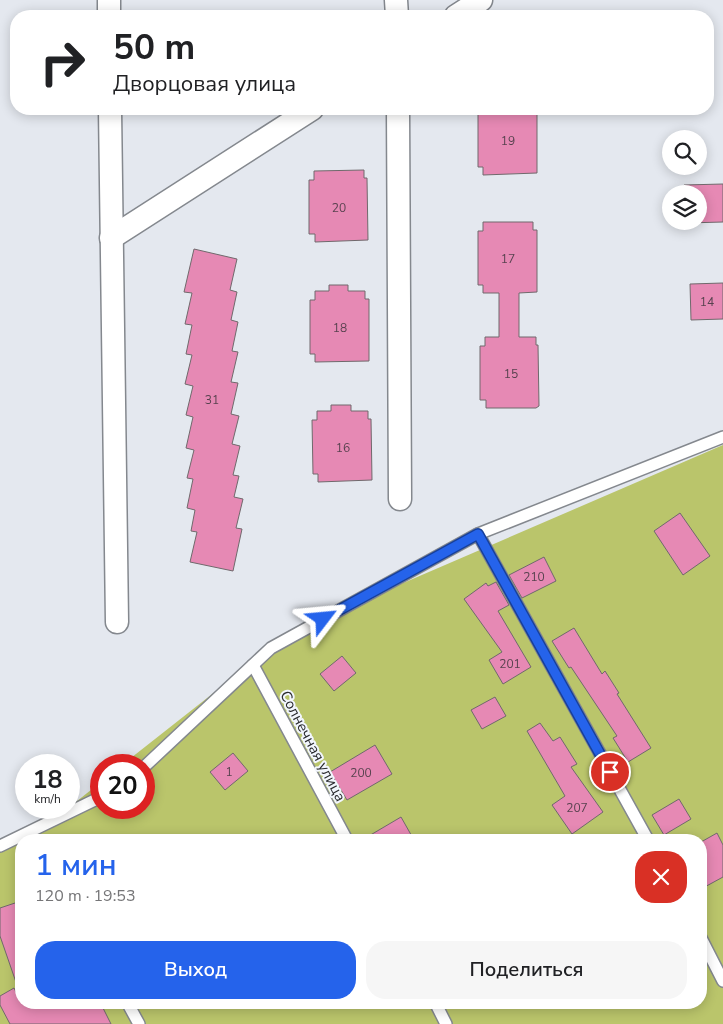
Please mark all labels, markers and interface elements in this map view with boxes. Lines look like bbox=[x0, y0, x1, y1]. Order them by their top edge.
text: 50 m bbox=[113, 24, 195, 71]
icon: right bbox=[30, 30, 95, 95]
text: Дворцовая улица bbox=[113, 69, 296, 99]
map controls bbox=[662, 130, 707, 230]
button: search bbox=[662, 130, 707, 175]
house number: 19 bbox=[501, 133, 515, 149]
button: layers bbox=[662, 185, 707, 230]
house number: 20 bbox=[332, 200, 346, 216]
house number: 17 bbox=[501, 251, 515, 267]
house number: 14 bbox=[700, 294, 714, 310]
house number: 18 bbox=[333, 320, 347, 336]
house number: 15 bbox=[504, 366, 518, 382]
house number: 31 bbox=[205, 392, 219, 408]
house number: 16 bbox=[336, 440, 350, 456]
house number: 210 bbox=[523, 569, 545, 585]
position arrow bbox=[296, 592, 348, 644]
house number: 201 bbox=[499, 656, 521, 672]
street label: Солнечная улица bbox=[275, 687, 351, 805]
pin bbox=[589, 751, 631, 793]
speed limit sign: 20 bbox=[90, 754, 155, 819]
icon: arrive bbox=[596, 758, 624, 786]
text: 18 bbox=[32, 763, 63, 797]
house number: 1 bbox=[225, 764, 233, 780]
house number: 200 bbox=[350, 765, 372, 781]
text: km/h bbox=[34, 791, 61, 807]
house number: 207 bbox=[566, 800, 588, 816]
text: 1 мин bbox=[35, 845, 117, 886]
button: close bbox=[635, 851, 687, 903]
text: 120 m · 19:53 bbox=[35, 885, 136, 907]
button: Выход bbox=[35, 941, 356, 999]
button: Поделиться bbox=[366, 941, 687, 999]

